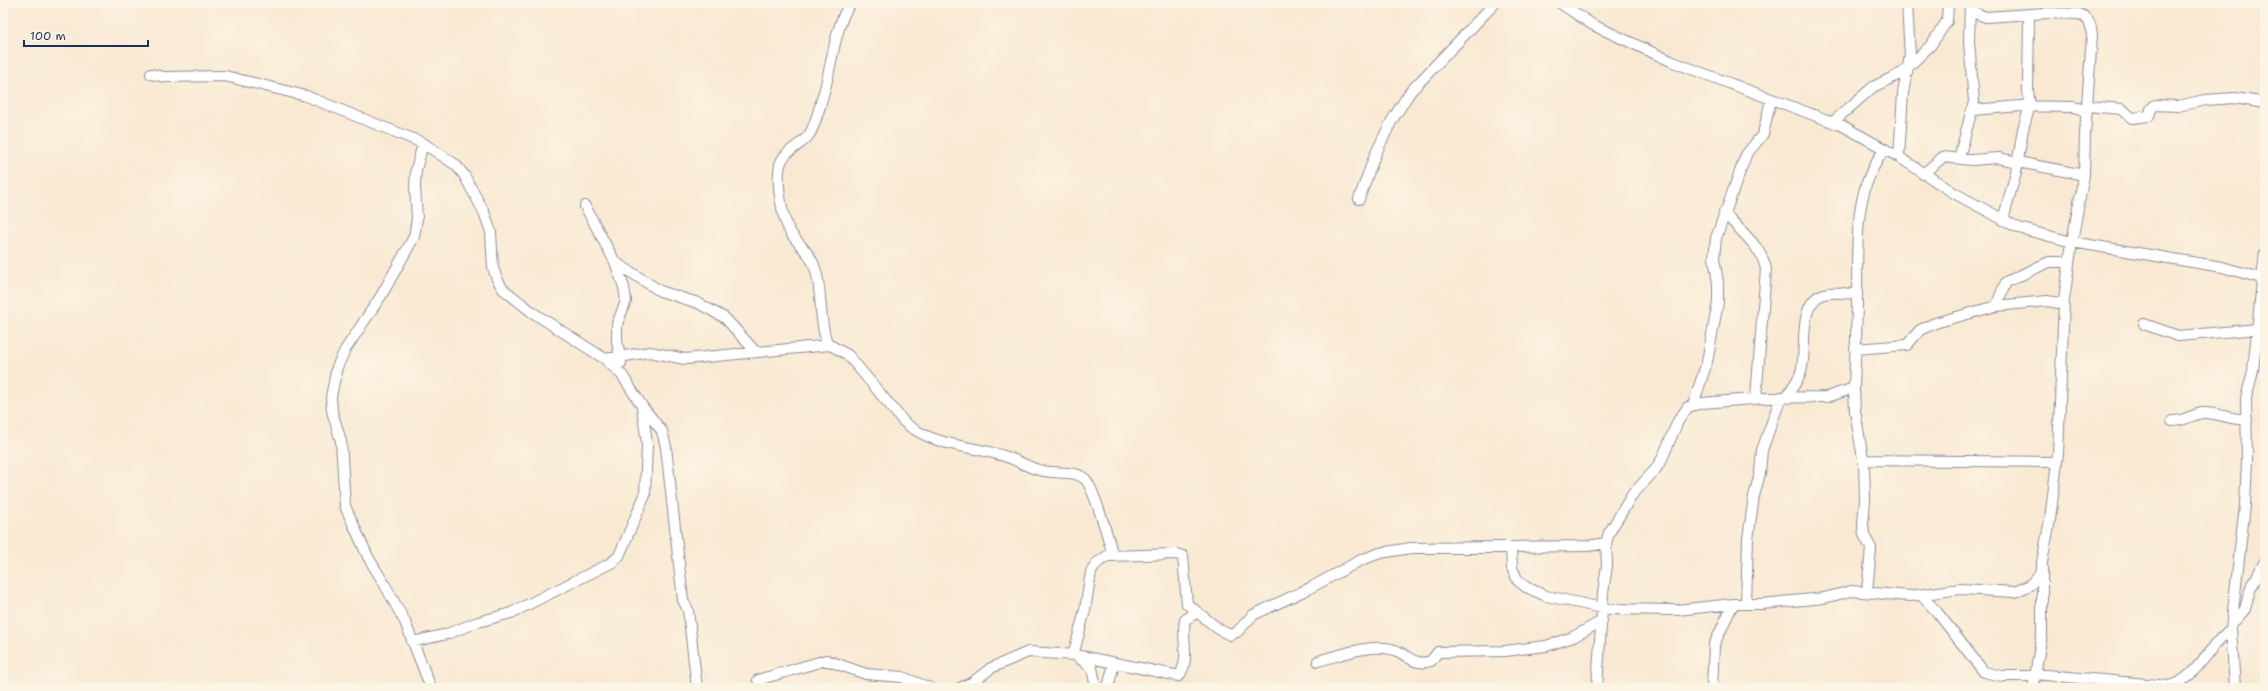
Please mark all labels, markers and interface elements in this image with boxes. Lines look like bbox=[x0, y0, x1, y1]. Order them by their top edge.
scale bar bbox=[24, 22, 148, 48]
text: 100 m bbox=[30, 28, 66, 44]

